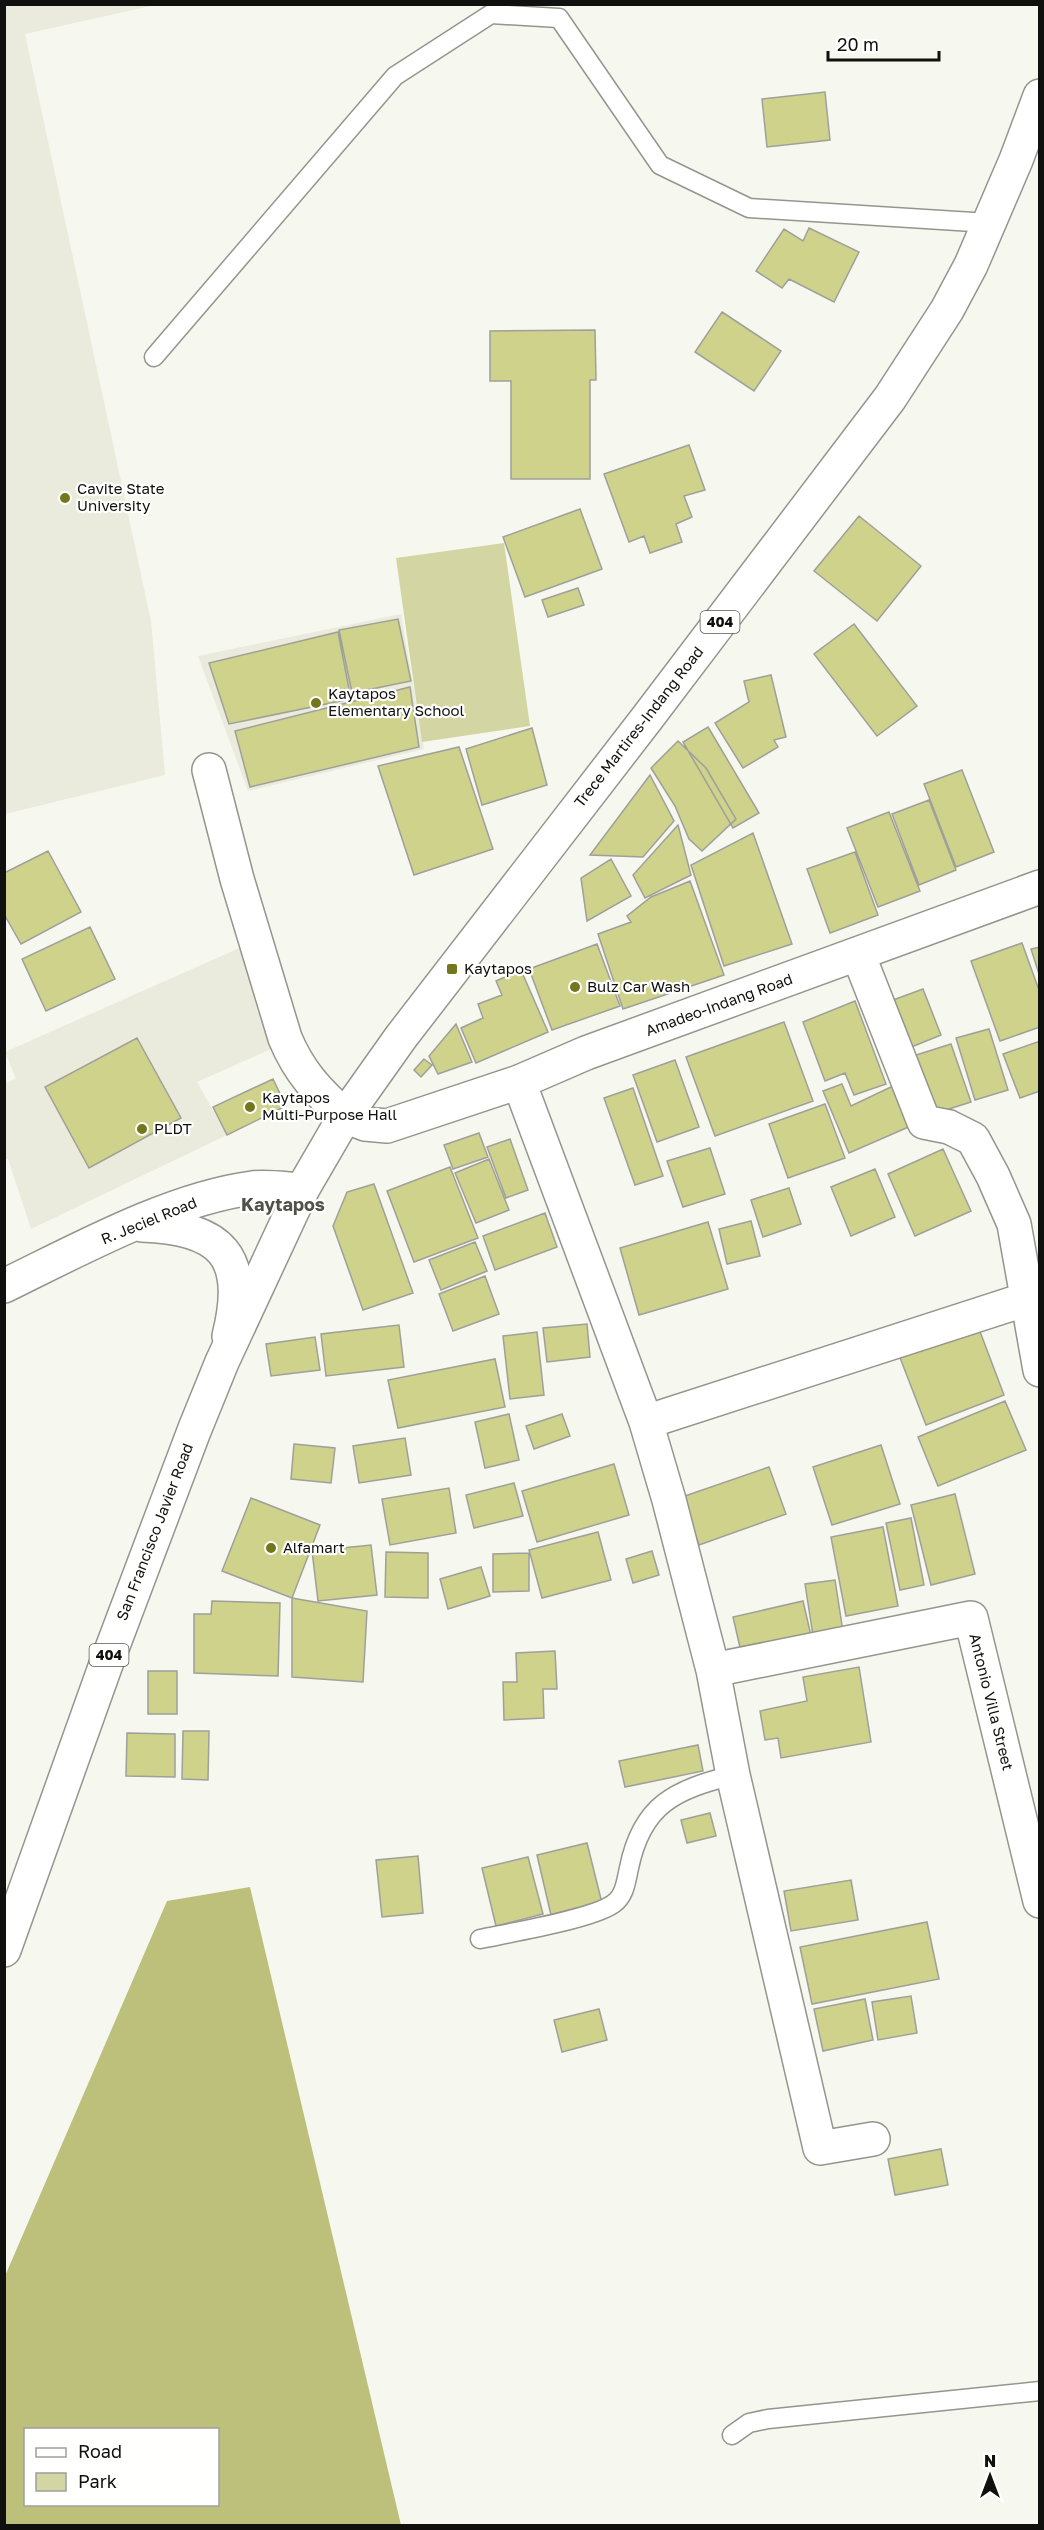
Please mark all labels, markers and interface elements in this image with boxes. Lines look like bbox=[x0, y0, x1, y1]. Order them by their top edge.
scale bar bbox=[828, 24, 939, 62]
text: 20 m bbox=[837, 33, 879, 55]
place label: Cavite State University bbox=[77, 479, 165, 514]
marker: Cavite State University bbox=[58, 491, 72, 505]
road number: 404 bbox=[700, 611, 740, 633]
street label: Trece Martires-Indang Road bbox=[570, 642, 707, 810]
place label: Kaytapos Elementary School bbox=[328, 684, 464, 719]
marker: Kaytapos Elementary School bbox=[309, 696, 323, 710]
place label: Kaytapos bbox=[464, 959, 532, 977]
marker: Kaytapos bbox=[445, 962, 459, 976]
street label: Amadeo-Indang Road bbox=[643, 969, 795, 1039]
place label: Bulz Car Wash bbox=[587, 977, 690, 995]
marker: Bulz Car Wash bbox=[568, 980, 582, 994]
place label: Kaytapos Multi-Purpose Hall bbox=[262, 1088, 397, 1123]
marker: Kaytapos Multi-Purpose Hall bbox=[243, 1100, 257, 1114]
place label: PLDT bbox=[154, 1119, 192, 1137]
marker: PLDT bbox=[135, 1122, 149, 1136]
street label: R. Jeciel Road bbox=[98, 1193, 199, 1247]
district label: Kaytapos bbox=[241, 1193, 325, 1215]
street label: San Francisco Javier Road bbox=[112, 1440, 196, 1623]
place label: Alfamart bbox=[283, 1538, 345, 1556]
marker: Alfamart bbox=[264, 1541, 278, 1555]
street label: Antonio Villa Street bbox=[966, 1631, 1018, 1772]
road number: 404 bbox=[90, 1644, 128, 1666]
legend bbox=[24, 2428, 219, 2506]
text: Road bbox=[78, 2440, 122, 2462]
north arrow bbox=[960, 2446, 1020, 2506]
text: N bbox=[984, 2451, 996, 2471]
text: Park bbox=[78, 2470, 117, 2492]

